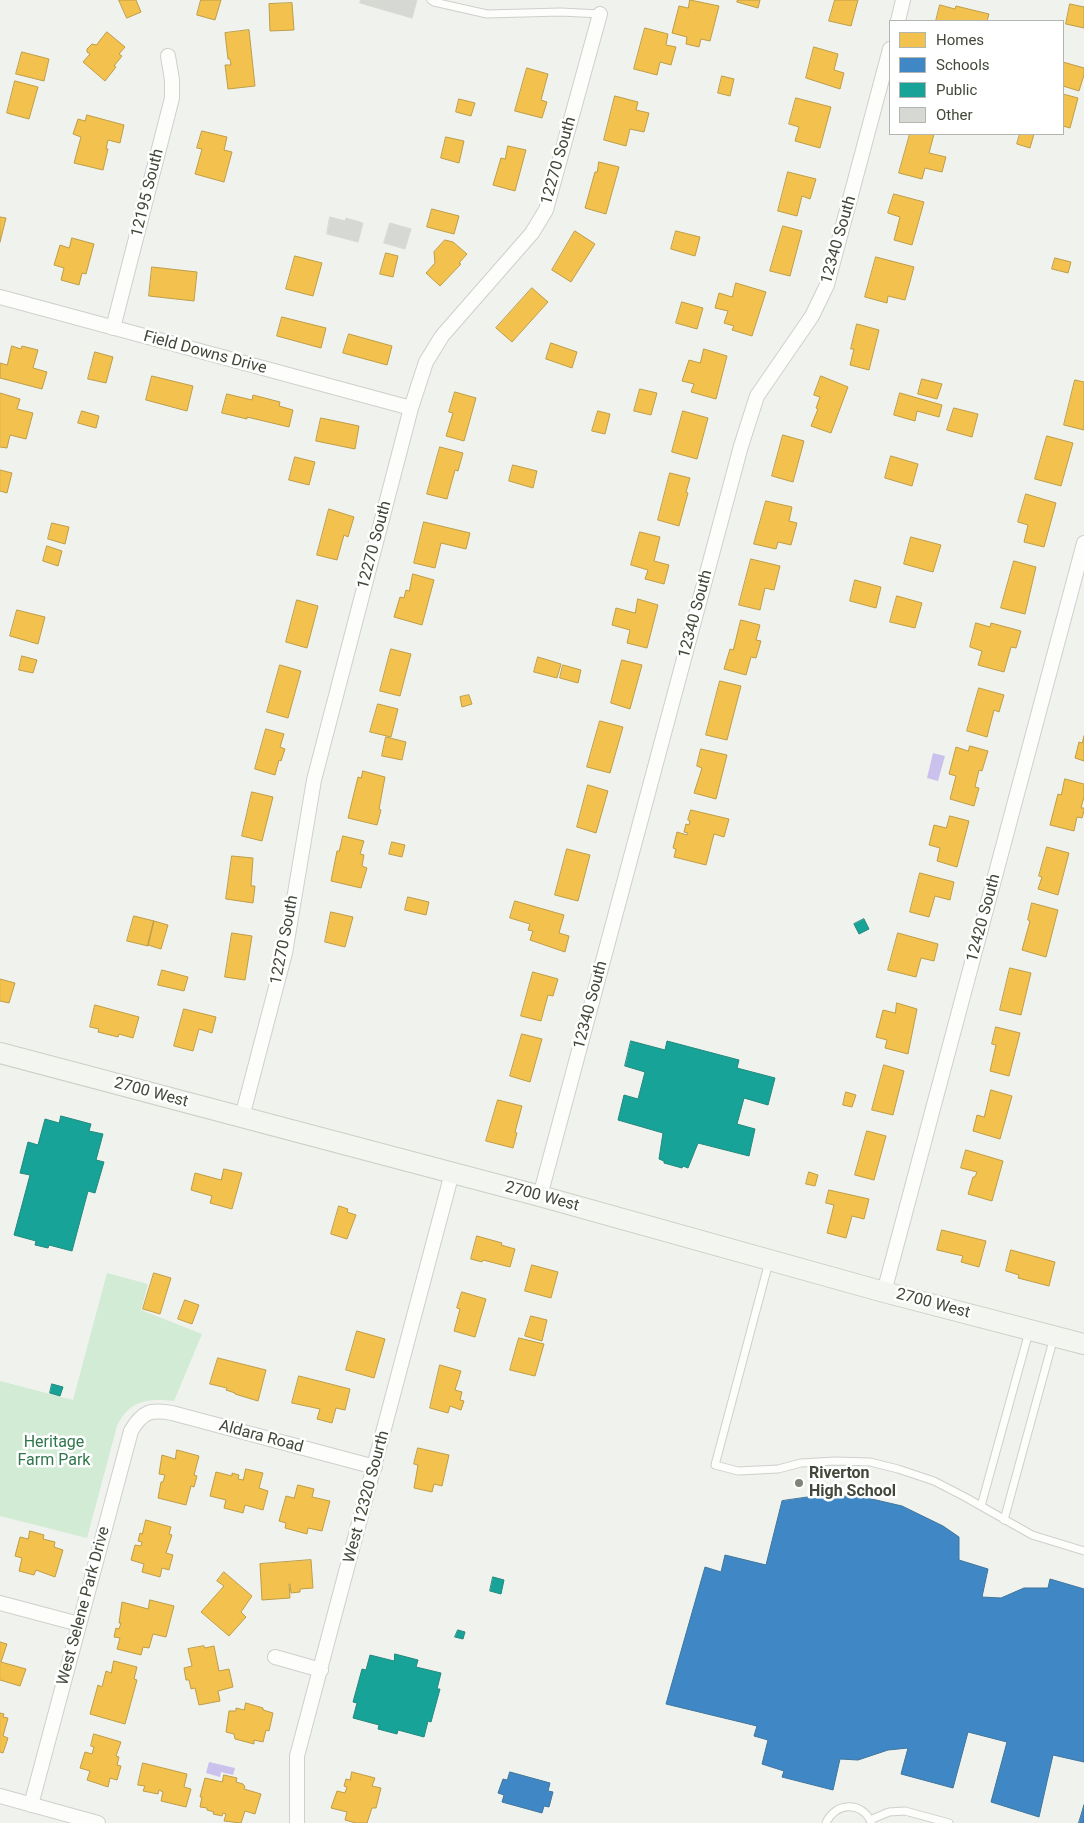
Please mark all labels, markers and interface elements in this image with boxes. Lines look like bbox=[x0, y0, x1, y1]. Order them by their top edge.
legend bbox=[889, 20, 1064, 135]
text: Homes bbox=[936, 31, 984, 49]
text: Schools bbox=[936, 56, 990, 74]
text: Public bbox=[936, 81, 977, 99]
text: Other bbox=[936, 106, 973, 124]
street label: 12270 South bbox=[537, 115, 581, 207]
street label: 12195 South bbox=[128, 147, 168, 239]
street label: 12340 South bbox=[817, 194, 861, 286]
street label: Field Downs Drive bbox=[141, 327, 269, 379]
street label: 12270 South bbox=[354, 499, 396, 591]
street label: 12340 South bbox=[675, 568, 717, 660]
street label: 12420 South bbox=[963, 872, 1005, 964]
street label: 12270 South bbox=[267, 894, 303, 986]
street label: 12340 South bbox=[570, 959, 612, 1051]
street label: 2700 West bbox=[112, 1074, 190, 1112]
street label: 2700 West bbox=[503, 1178, 581, 1216]
street label: 2700 West bbox=[894, 1285, 972, 1323]
street label: Aldara Road bbox=[217, 1417, 305, 1457]
street label: West 12320 Sourth bbox=[340, 1429, 394, 1565]
park label: Heritage Farm Park bbox=[18, 1433, 90, 1471]
place label: Riverton High School bbox=[809, 1464, 896, 1502]
marker: Riverton High School bbox=[793, 1477, 805, 1489]
street label: West Selene Park Drive bbox=[54, 1524, 114, 1688]

